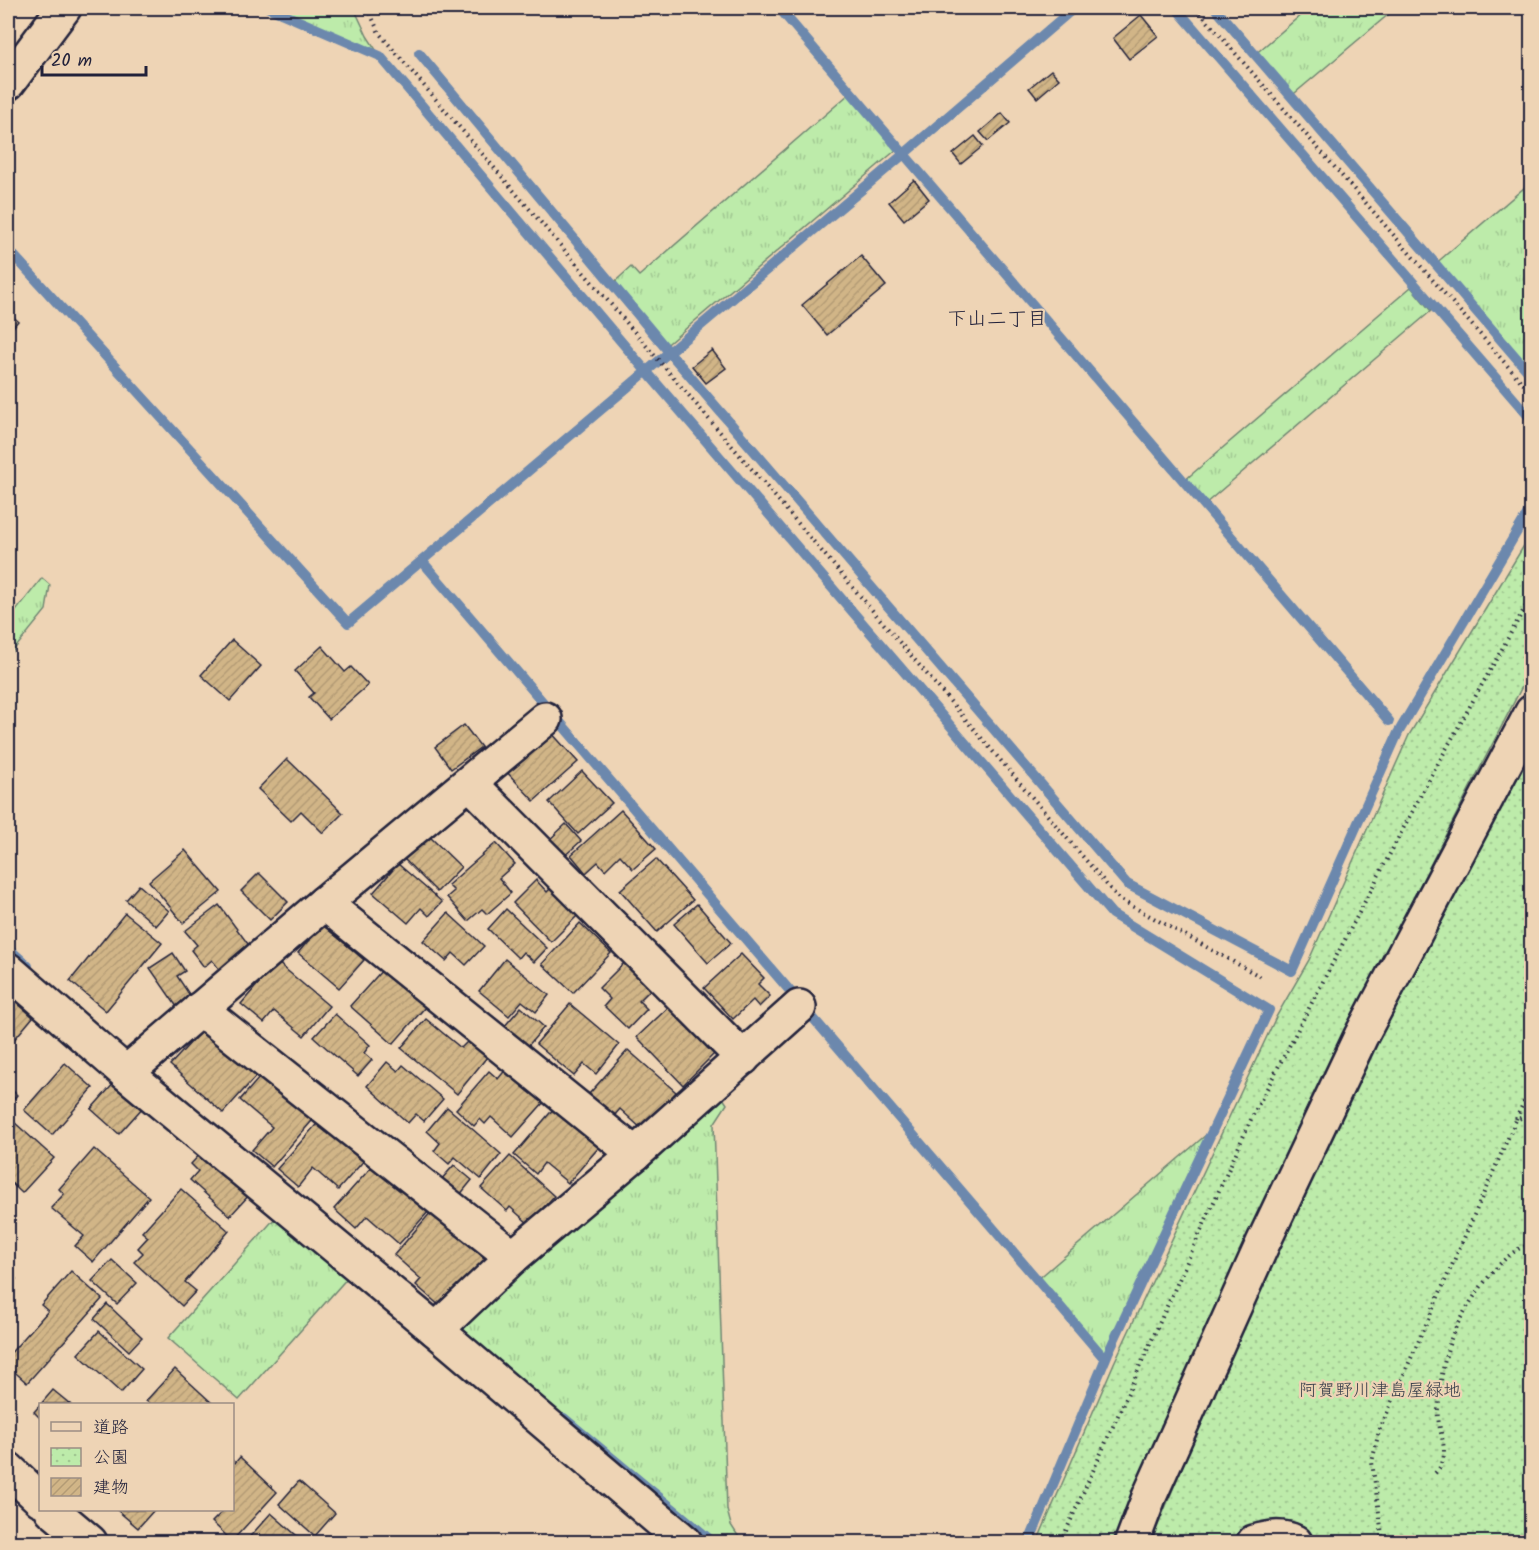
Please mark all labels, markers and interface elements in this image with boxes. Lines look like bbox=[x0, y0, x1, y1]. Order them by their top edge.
scale bar bbox=[42, 39, 146, 77]
text: 20 m bbox=[51, 47, 92, 76]
district label: 下山二丁目 bbox=[947, 304, 1047, 336]
park label: 阿賀野川津島屋緑地 bbox=[1299, 1377, 1461, 1406]
legend bbox=[39, 1403, 234, 1511]
text: 道路 bbox=[93, 1414, 129, 1443]
text: 公園 bbox=[93, 1444, 129, 1473]
text: 建物 bbox=[93, 1474, 129, 1503]

